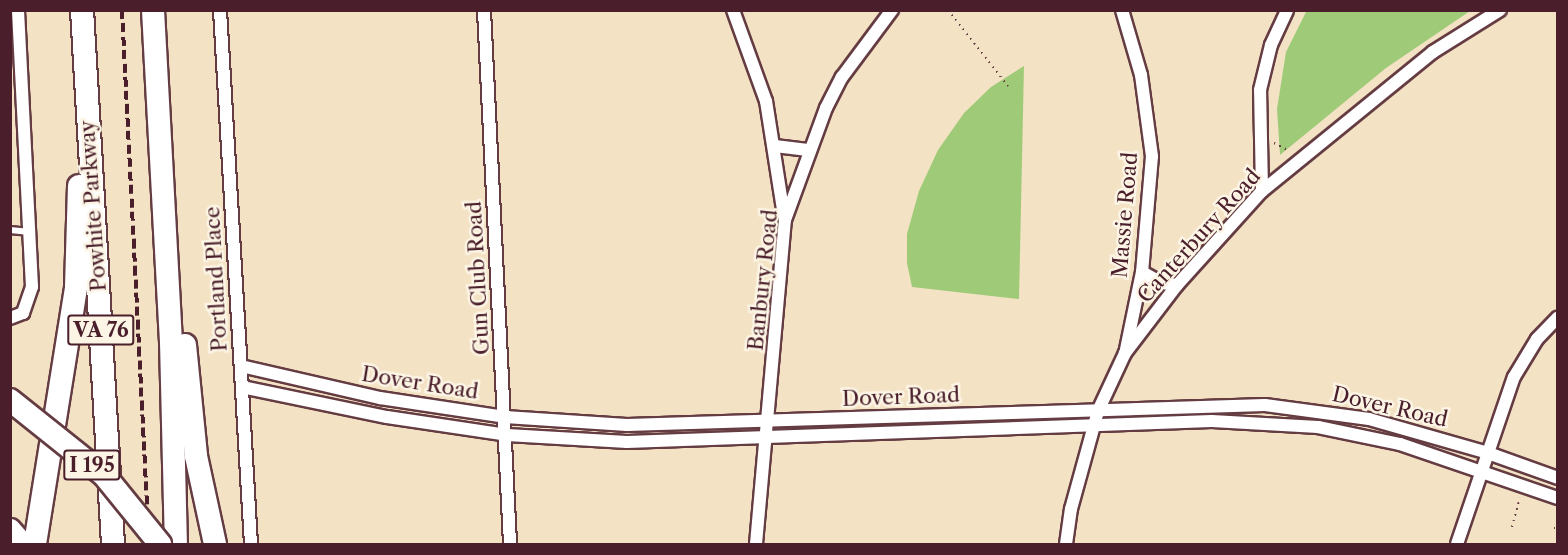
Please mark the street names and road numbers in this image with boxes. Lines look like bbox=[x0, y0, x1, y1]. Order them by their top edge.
street label: Powhite Parkway bbox=[74, 120, 112, 292]
street label: Massie Road bbox=[1107, 151, 1143, 279]
street label: Canterbury Road bbox=[1132, 164, 1266, 308]
street label: Gun Club Road bbox=[461, 200, 495, 356]
street label: Portland Place bbox=[200, 206, 232, 352]
street label: Banbury Road bbox=[743, 208, 783, 352]
road number: VA 76 bbox=[66, 313, 136, 347]
street label: Dover Road bbox=[360, 361, 480, 405]
street label: Dover Road bbox=[1330, 381, 1450, 433]
street label: Dover Road bbox=[841, 382, 961, 412]
road number: I 195 bbox=[62, 448, 122, 482]

